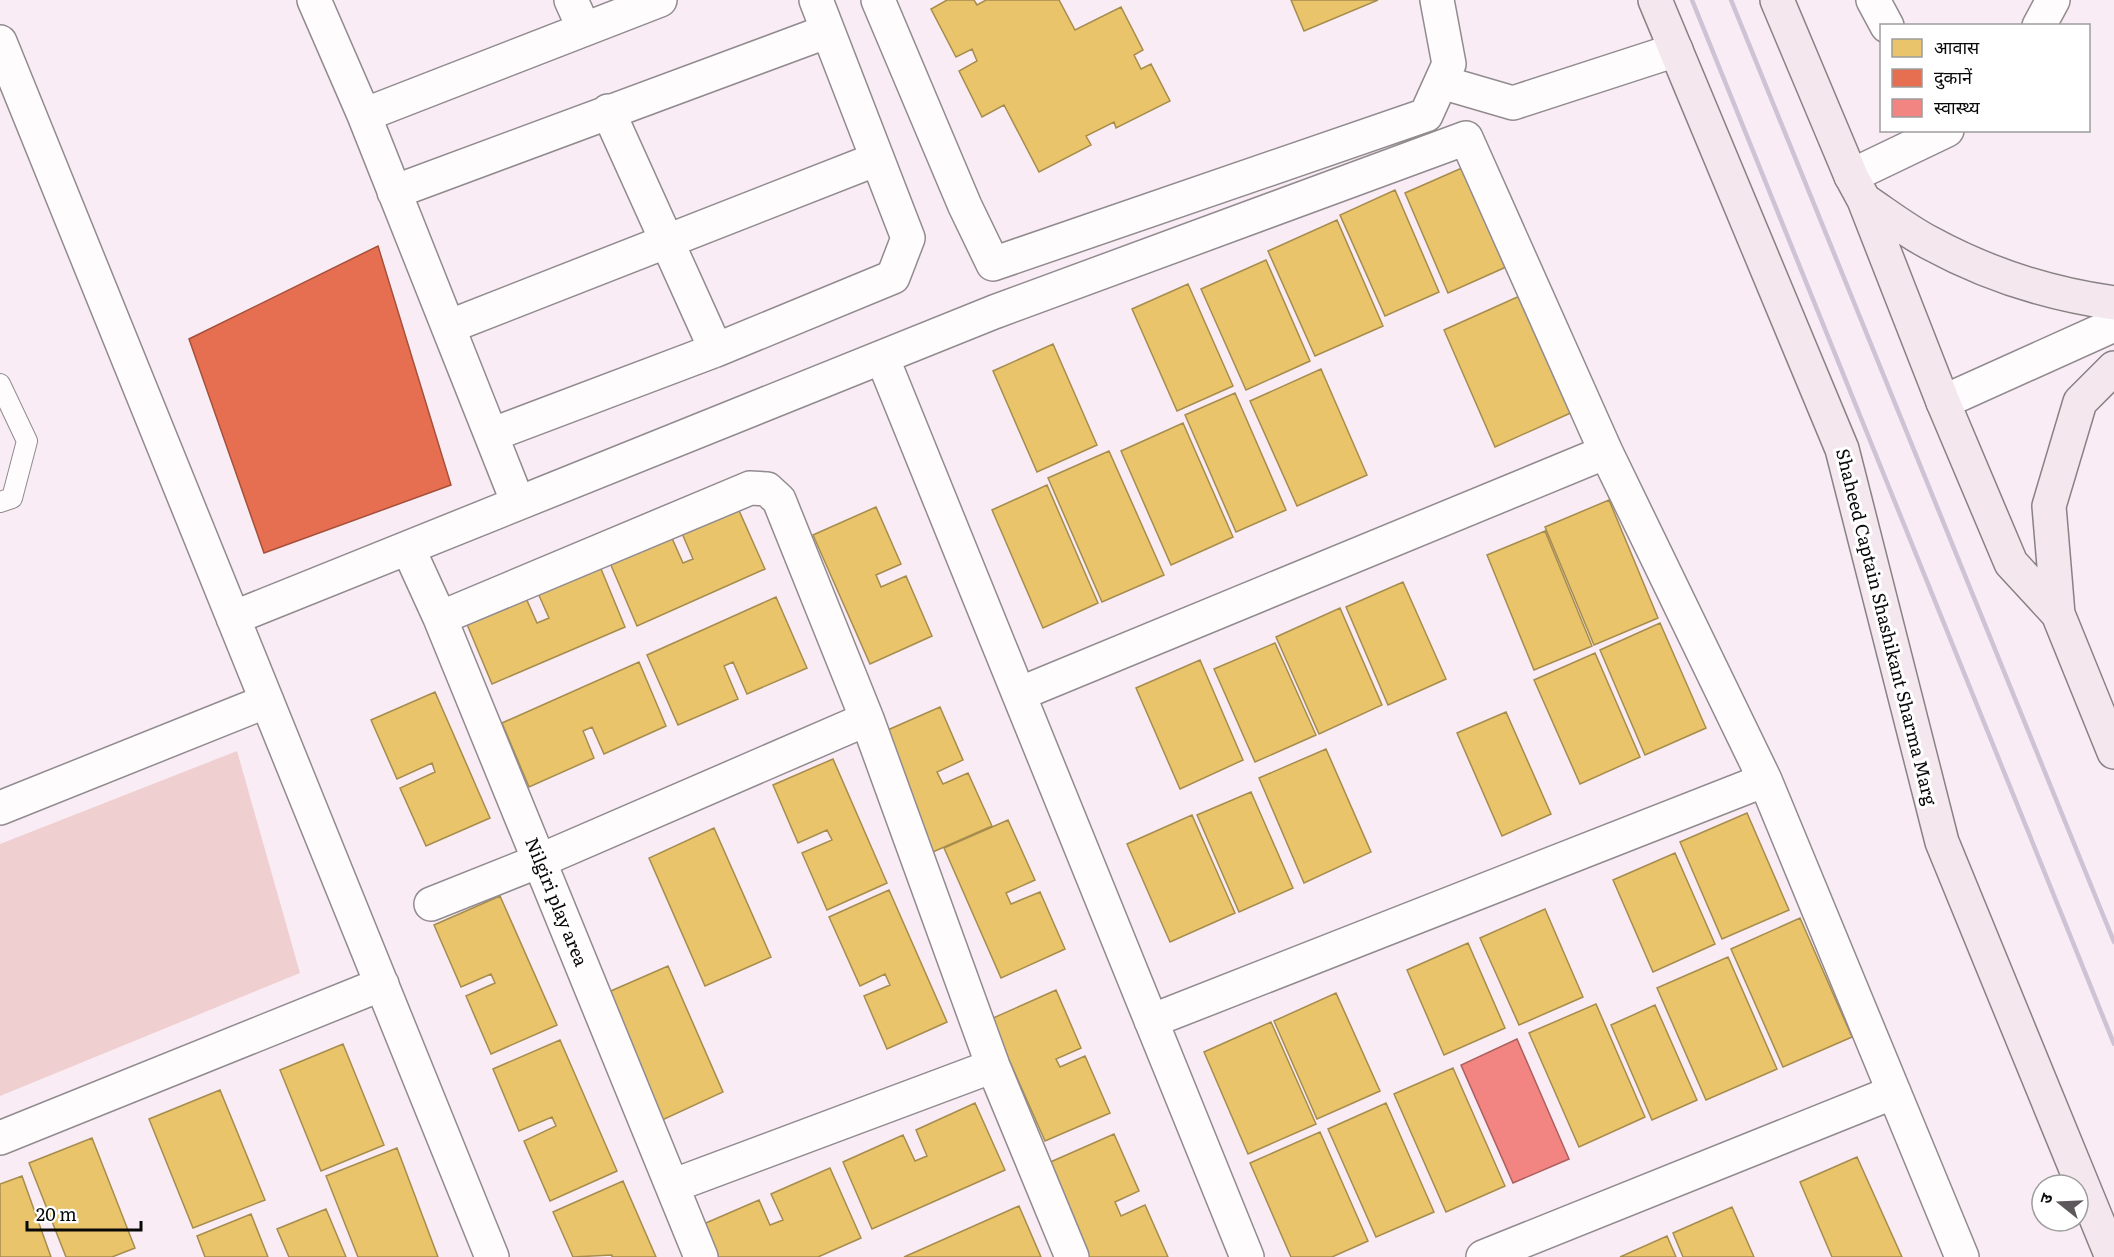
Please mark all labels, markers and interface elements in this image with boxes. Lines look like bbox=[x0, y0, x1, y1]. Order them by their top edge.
legend bbox=[1880, 24, 2090, 132]
text: आवास bbox=[1934, 33, 1980, 60]
text: दुकानें bbox=[1934, 63, 1973, 90]
text: स्वास्थ्य bbox=[1934, 93, 1980, 120]
street label: Shaheed Captain Shashikant Sharma Marg bbox=[1830, 445, 1945, 809]
street label: Nilgiri play area bbox=[519, 833, 596, 970]
north arrow bbox=[2030, 1173, 2090, 1233]
text: उ bbox=[2032, 1189, 2058, 1206]
scale bar bbox=[27, 1194, 141, 1232]
text: 20 m bbox=[36, 1200, 77, 1227]

